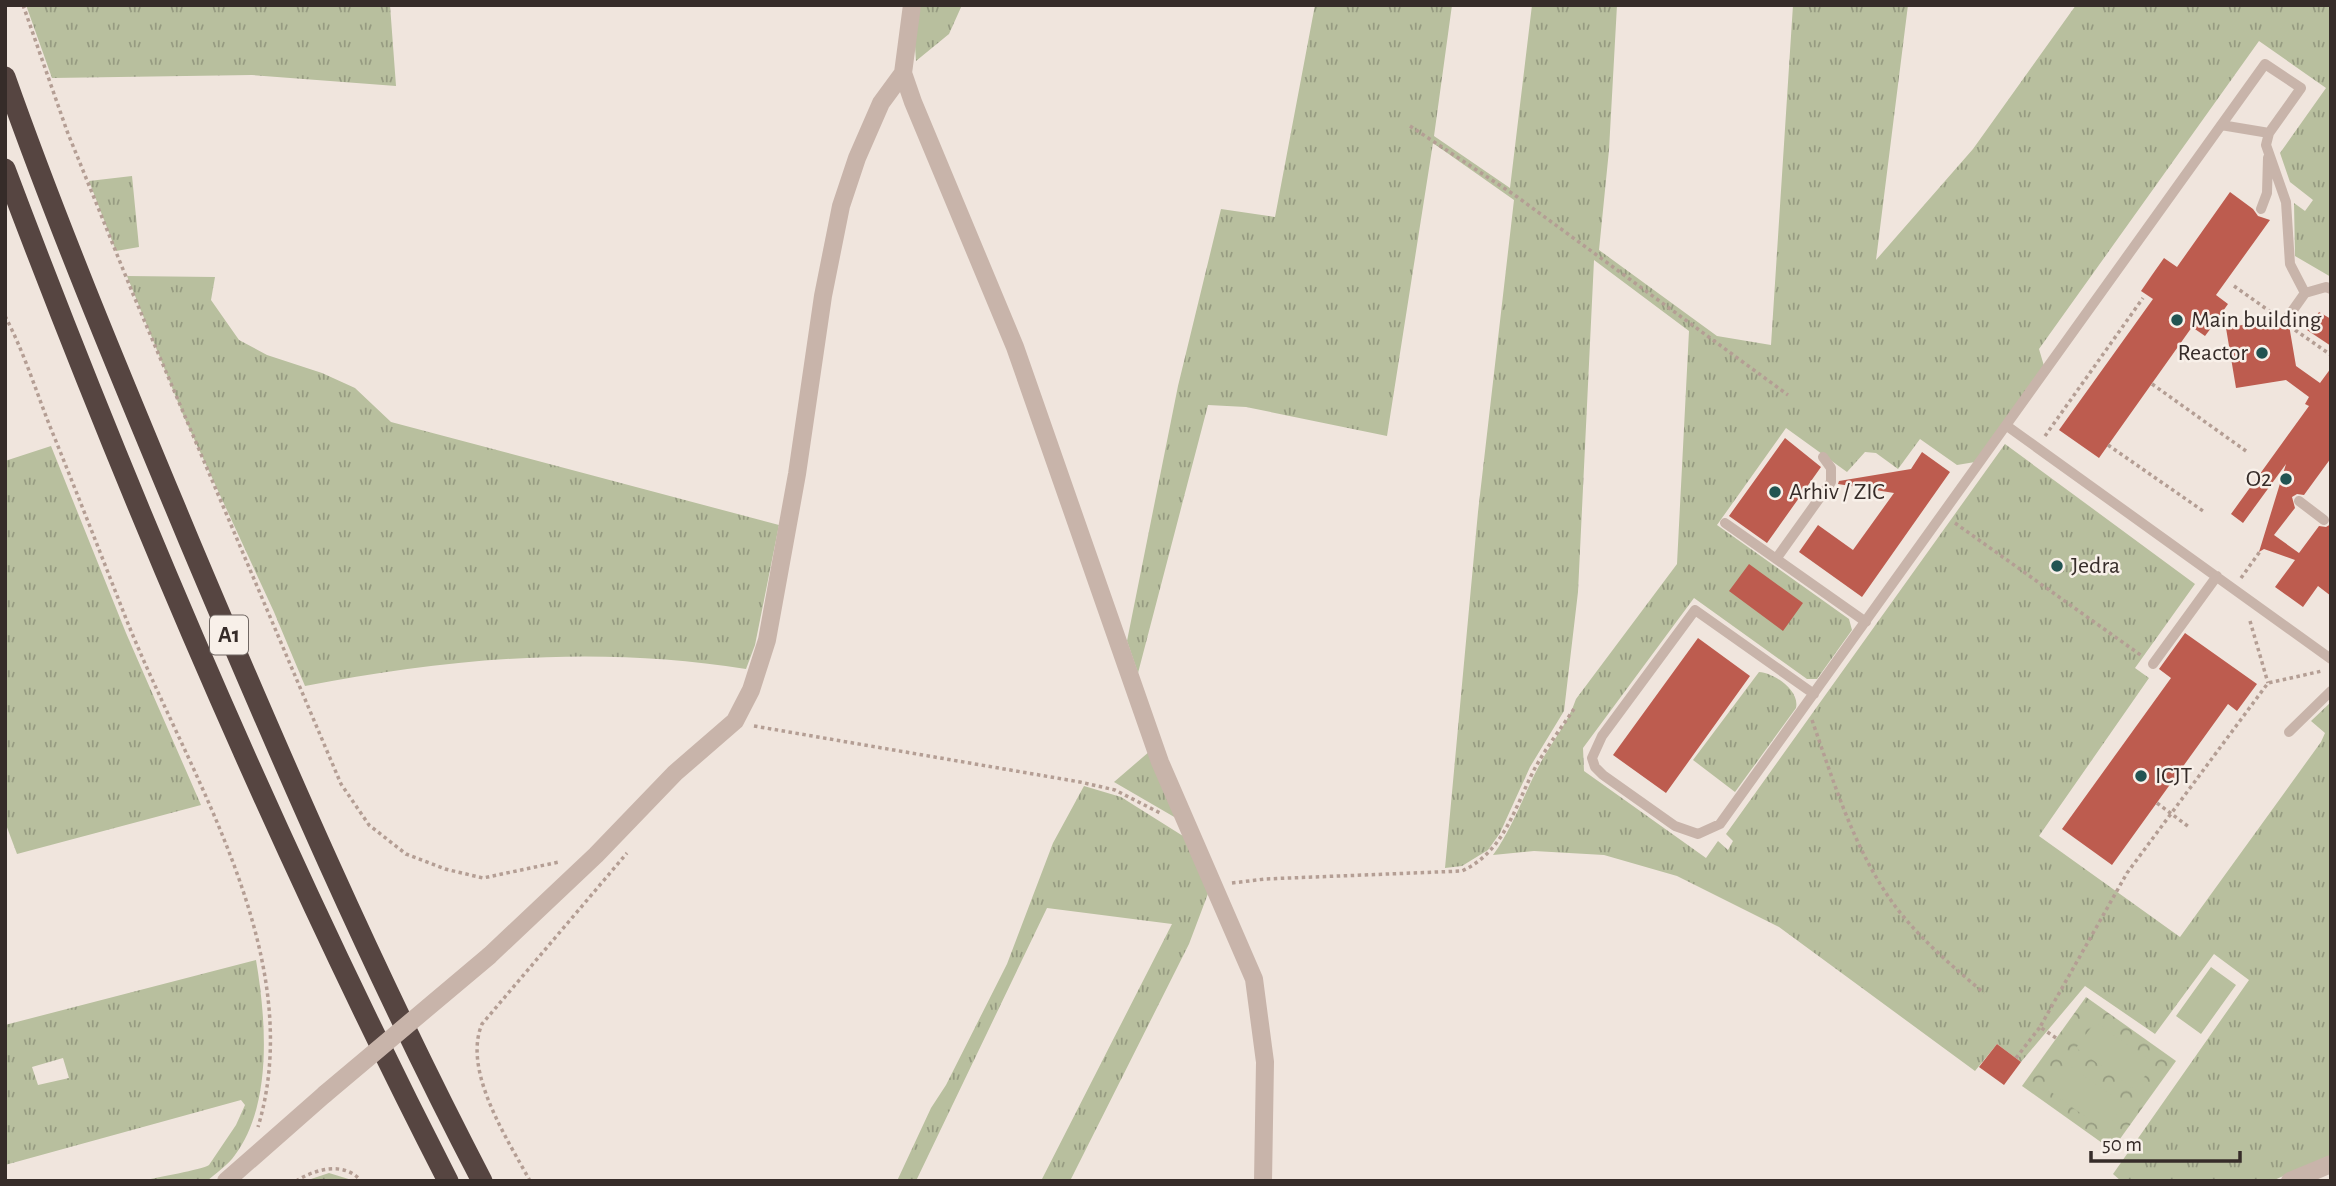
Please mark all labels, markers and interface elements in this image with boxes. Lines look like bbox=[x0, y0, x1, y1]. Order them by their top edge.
place label: Main building bbox=[2191, 308, 2322, 332]
marker: Main building bbox=[2169, 312, 2185, 328]
place label: Reactor bbox=[2178, 341, 2248, 365]
marker: Reactor bbox=[2254, 345, 2270, 361]
place label: O2 bbox=[2246, 467, 2272, 491]
marker: O2 bbox=[2278, 471, 2294, 487]
place label: Arhiv / ZIC bbox=[1789, 480, 1885, 504]
marker: Arhiv / ZIC bbox=[1767, 484, 1783, 500]
place label: Jedra bbox=[2071, 554, 2120, 578]
marker: Jedra bbox=[2049, 558, 2065, 574]
road number: A1 bbox=[210, 615, 248, 654]
place label: ICJT bbox=[2155, 764, 2193, 788]
marker: ICJT bbox=[2133, 768, 2149, 784]
scale bar bbox=[2091, 1120, 2240, 1164]
text: 50 m bbox=[2102, 1134, 2142, 1155]

